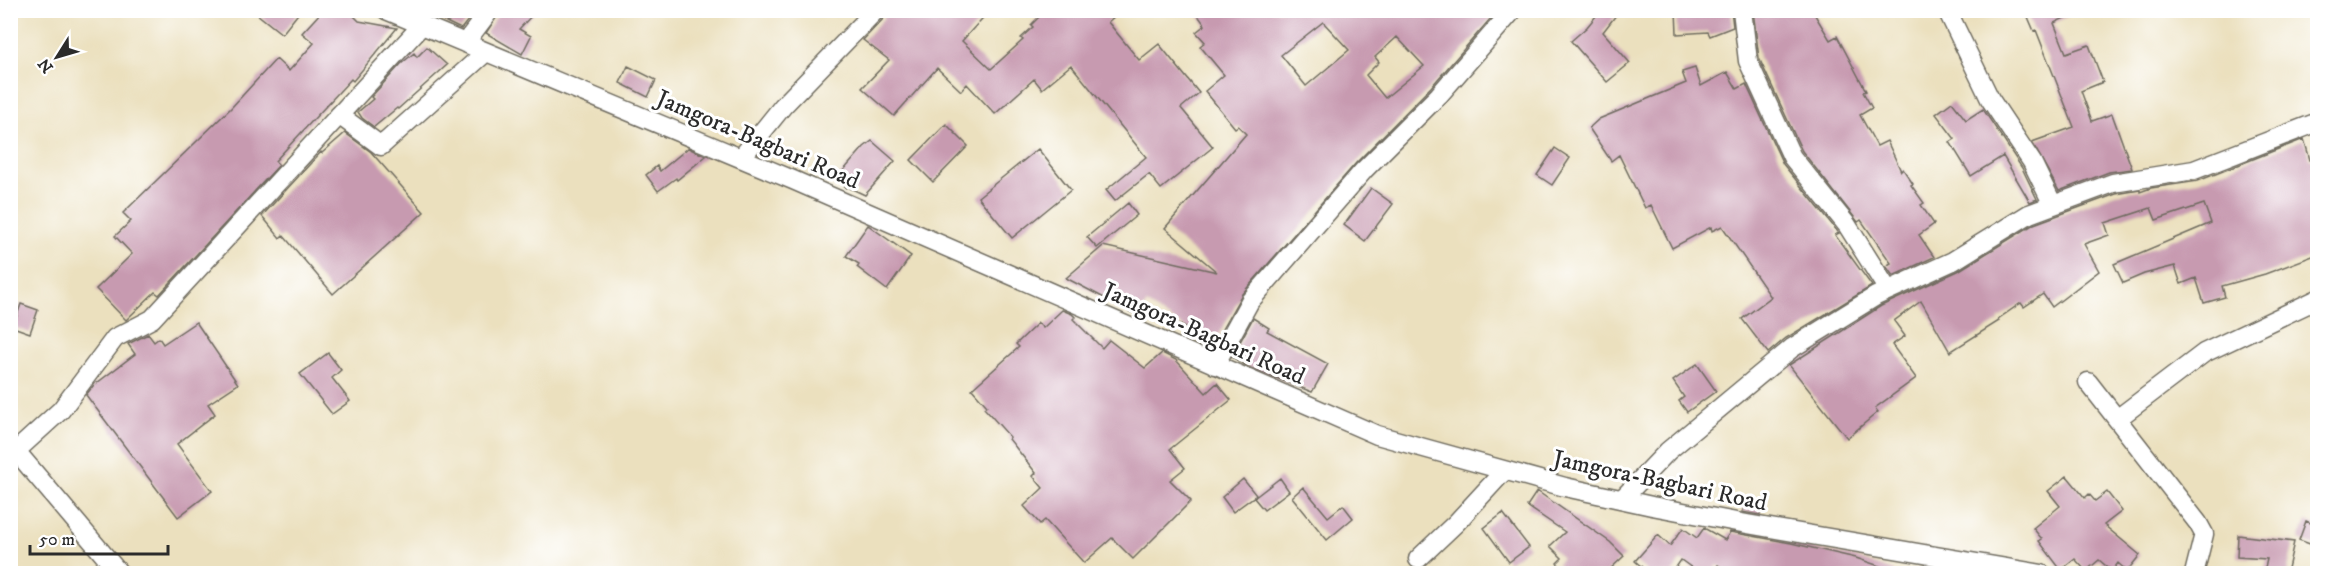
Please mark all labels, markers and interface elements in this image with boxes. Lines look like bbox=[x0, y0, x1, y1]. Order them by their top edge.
north arrow bbox=[27, 27, 87, 87]
text: N bbox=[34, 54, 58, 77]
street label: Jamgora-Bagbari Road bbox=[650, 83, 864, 196]
street label: Jamgora-Bagbari Road bbox=[1097, 275, 1310, 392]
street label: Jamgora-Bagbari Road bbox=[1548, 443, 1770, 518]
scale bar bbox=[30, 518, 168, 556]
text: 50 m bbox=[39, 529, 75, 551]

